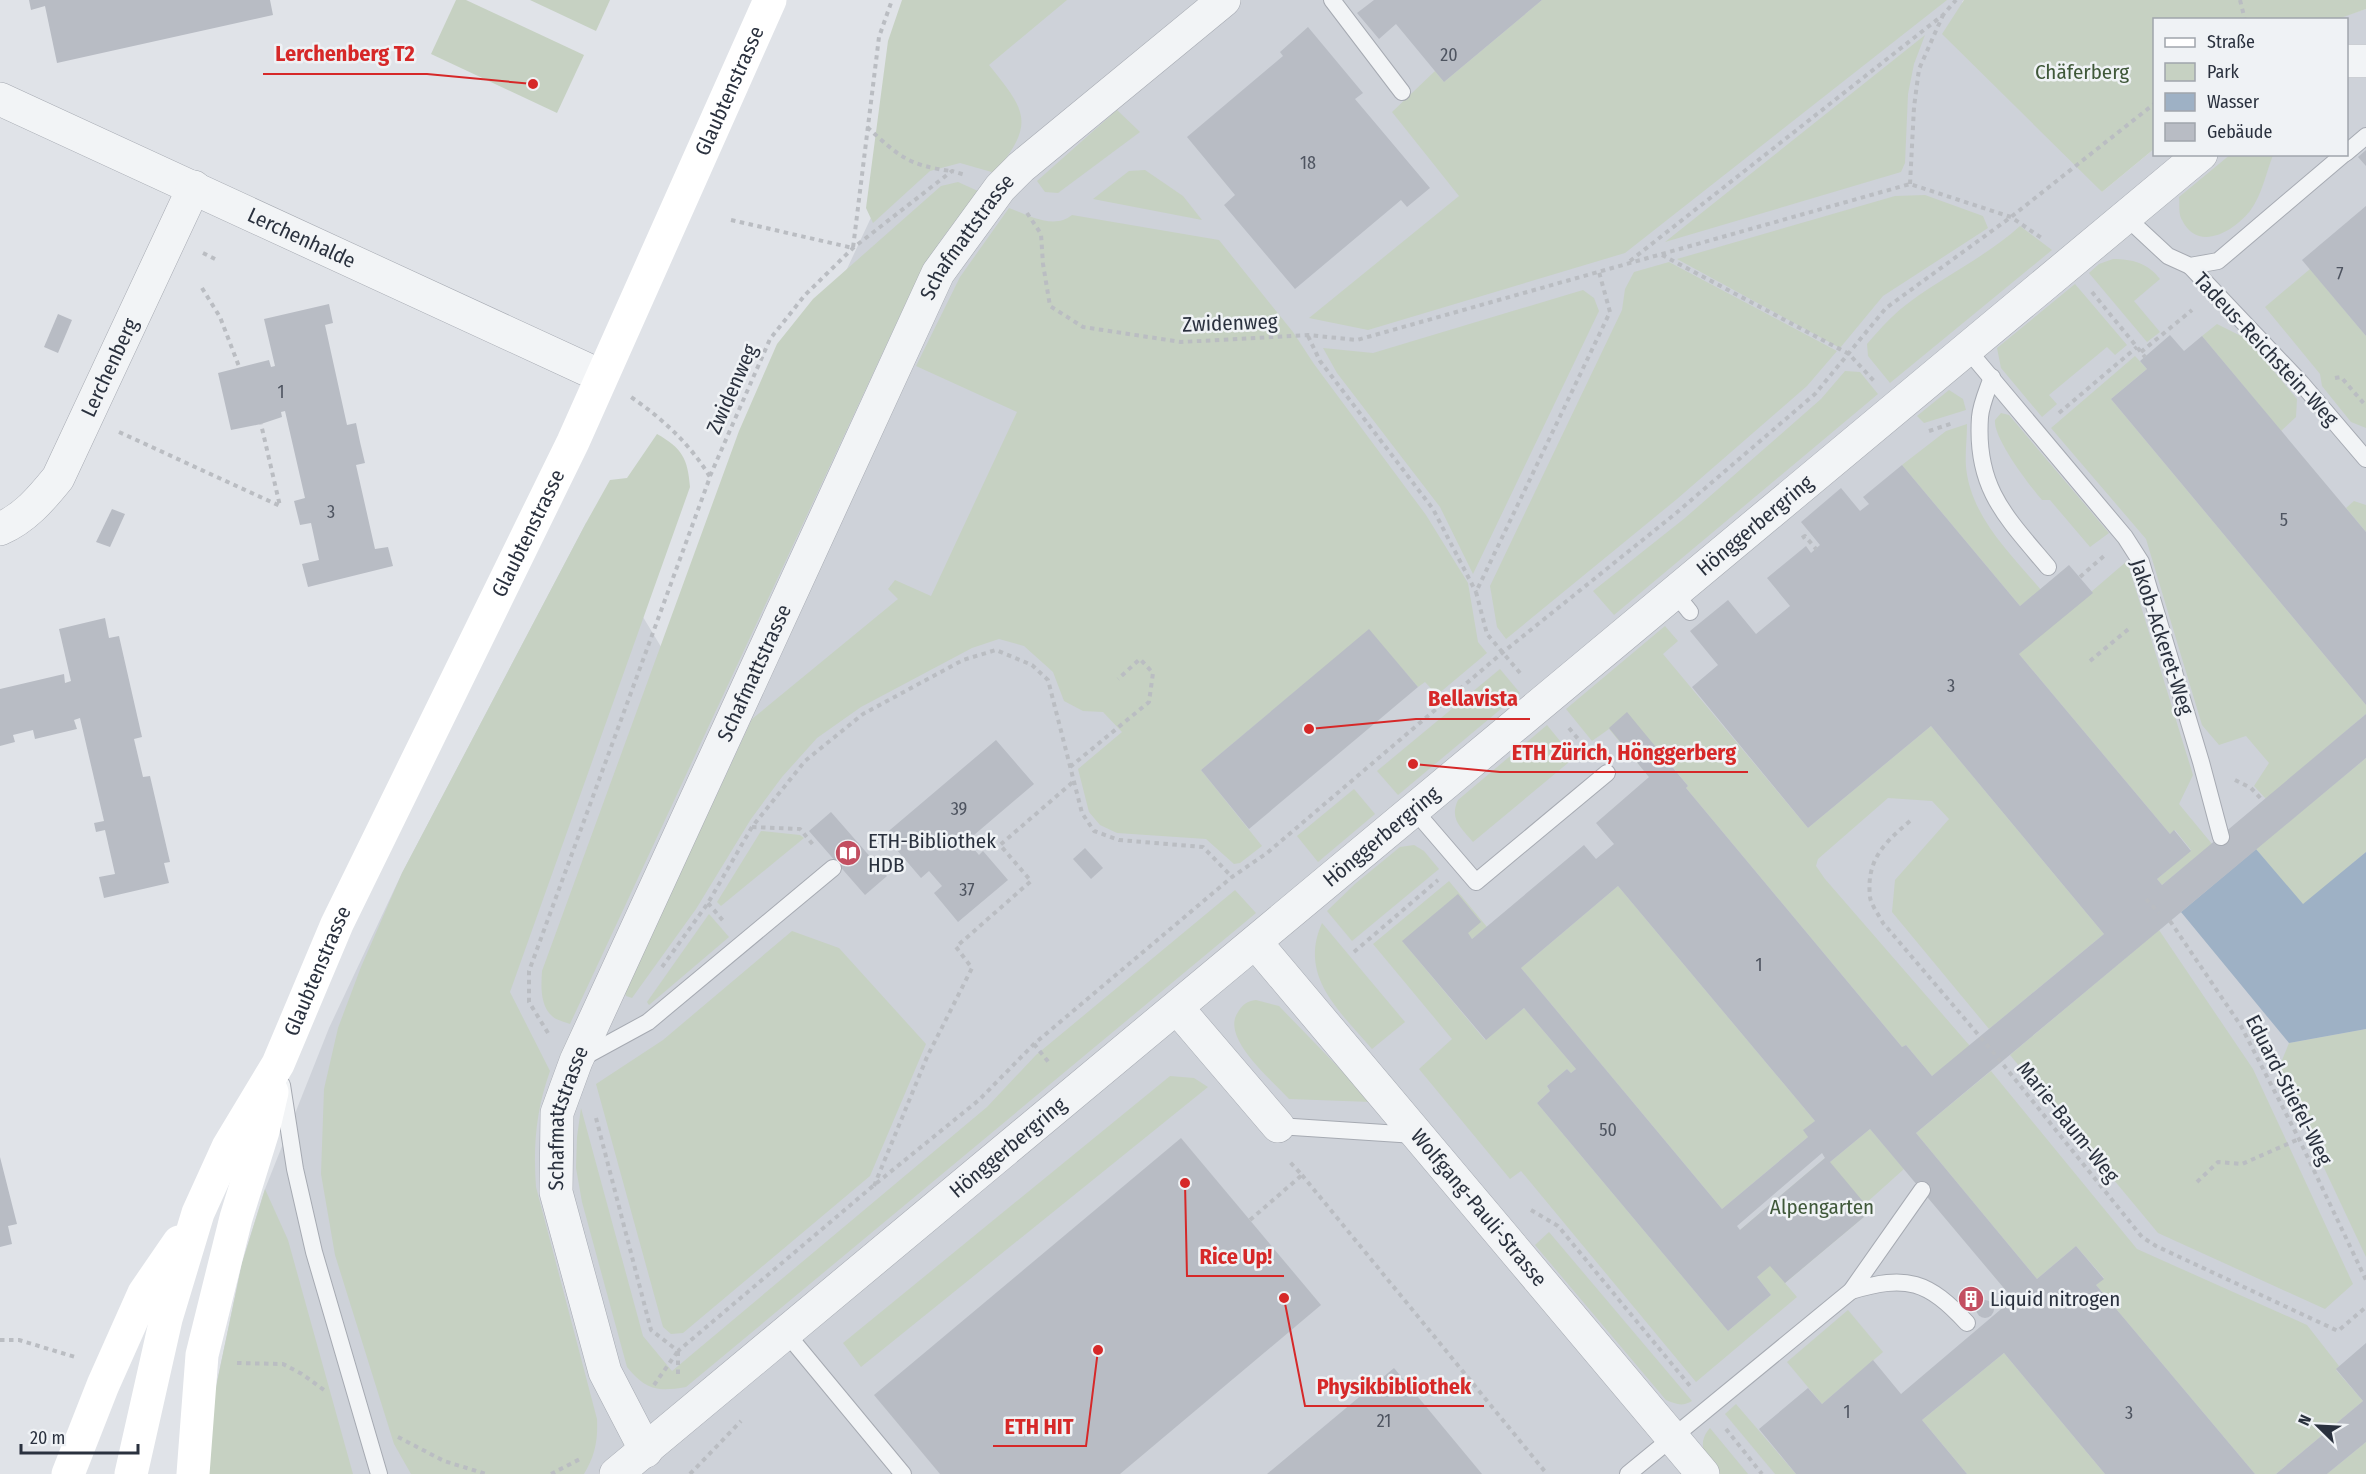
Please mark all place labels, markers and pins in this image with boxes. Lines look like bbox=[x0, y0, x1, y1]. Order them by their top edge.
callout: Lerchenberg T2 bbox=[263, 34, 427, 74]
callout: Bellavista bbox=[1416, 679, 1530, 719]
callout: ETH Zürich, Hönggerberg bbox=[1500, 732, 1748, 772]
place label: ETH-Bibliothek HDB bbox=[868, 828, 996, 878]
library icon: ETH-Bibliothek HDB bbox=[833, 838, 863, 868]
callout: Rice Up! bbox=[1187, 1236, 1284, 1276]
building icon: Liquid nitrogen bbox=[1956, 1284, 1986, 1314]
place label: Liquid nitrogen bbox=[1990, 1286, 2120, 1312]
callout: Physikbibliothek bbox=[1305, 1366, 1484, 1406]
callout: ETH HIT bbox=[993, 1406, 1086, 1446]

